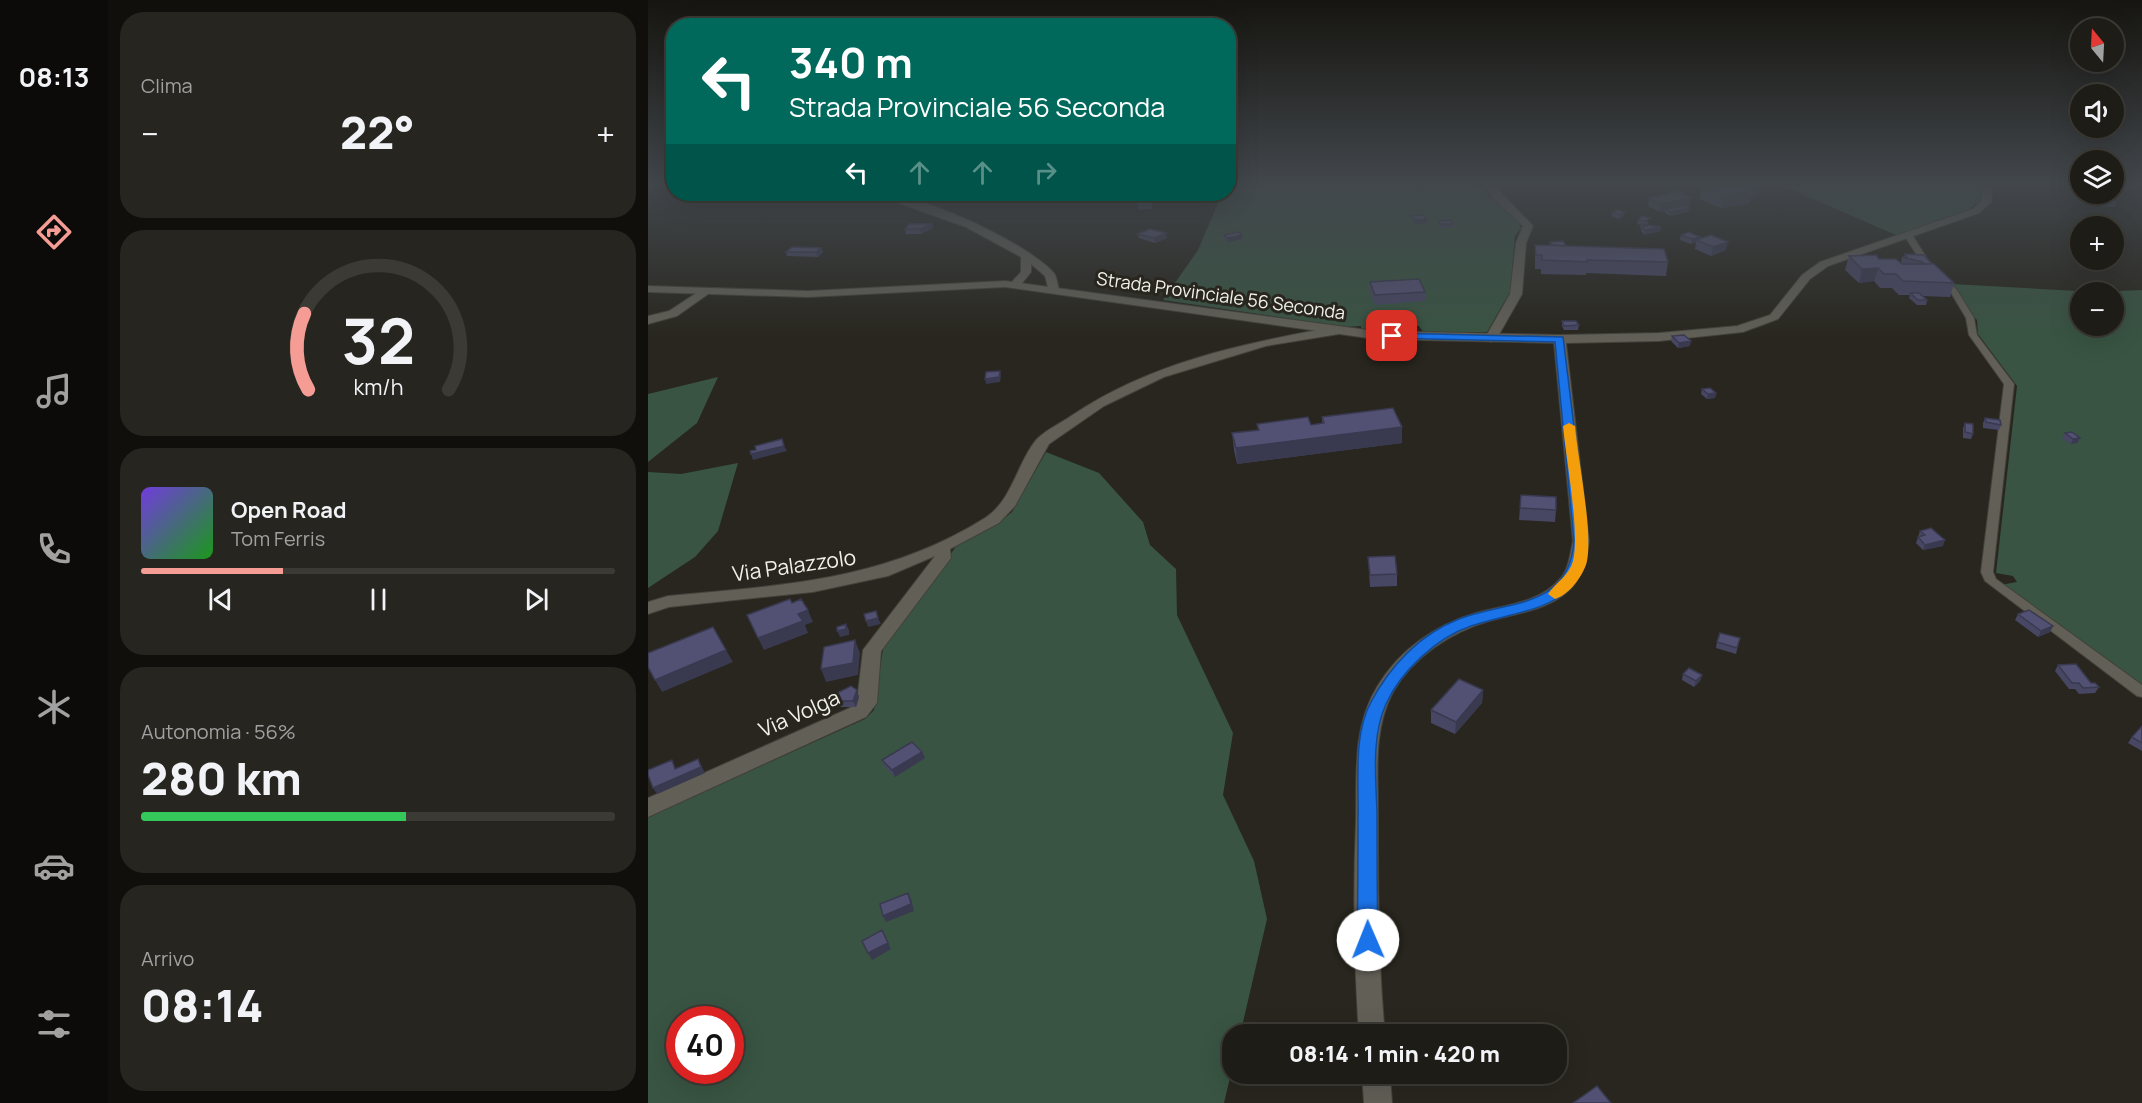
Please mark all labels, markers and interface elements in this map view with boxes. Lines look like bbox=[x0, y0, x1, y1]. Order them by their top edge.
north arrow bbox=[2070, 18, 2124, 72]
map controls bbox=[2070, 18, 2124, 336]
text: 340 m bbox=[789, 33, 913, 91]
icon: left bbox=[690, 42, 768, 120]
text: 08:13 bbox=[18, 58, 90, 95]
text: Clima bbox=[141, 72, 193, 99]
button: sound bbox=[2070, 84, 2124, 138]
text: Strada Provinciale 56 Seconda bbox=[789, 88, 1165, 125]
text: 22° bbox=[340, 101, 415, 163]
text: − bbox=[141, 111, 159, 156]
text: + bbox=[596, 111, 615, 156]
button: layers bbox=[2070, 150, 2124, 204]
icon: left bbox=[840, 156, 873, 189]
icon: ahead bbox=[903, 156, 936, 189]
icon: ahead bbox=[966, 156, 999, 189]
icon: right bbox=[1029, 156, 1062, 189]
icon: directions bbox=[33, 211, 75, 253]
button: + bbox=[2070, 216, 2124, 270]
street label: Strada Provinciale 56 Seconda bbox=[1095, 266, 1347, 324]
button: − bbox=[2070, 282, 2124, 336]
text: 32 bbox=[341, 297, 415, 383]
pin bbox=[1366, 310, 1417, 361]
icon: arrive bbox=[1375, 319, 1408, 352]
icon: music bbox=[33, 370, 75, 412]
text: km/h bbox=[353, 373, 403, 402]
text: Open Road bbox=[231, 495, 346, 525]
text: Tom Ferris bbox=[231, 525, 325, 552]
icon: phone bbox=[33, 528, 75, 570]
street label: Via Palazzolo bbox=[730, 542, 858, 588]
icon: previous bbox=[204, 583, 237, 616]
icon: pause bbox=[362, 583, 395, 616]
icon: next bbox=[520, 583, 553, 616]
street label: Via Volga bbox=[754, 683, 844, 743]
icon: climate bbox=[33, 686, 75, 728]
text: Autonomia · 56% bbox=[141, 718, 296, 745]
text: 280 km bbox=[141, 747, 302, 809]
icon: car bbox=[33, 845, 75, 887]
position arrow bbox=[1336, 908, 1400, 972]
text: Arrivo bbox=[141, 945, 194, 972]
text: 08:14 bbox=[141, 974, 264, 1036]
icon: filters bbox=[33, 1003, 75, 1045]
speed limit sign: 40 bbox=[666, 1006, 744, 1084]
text: 08:14 · 1 min · 420 m bbox=[1289, 1039, 1500, 1069]

